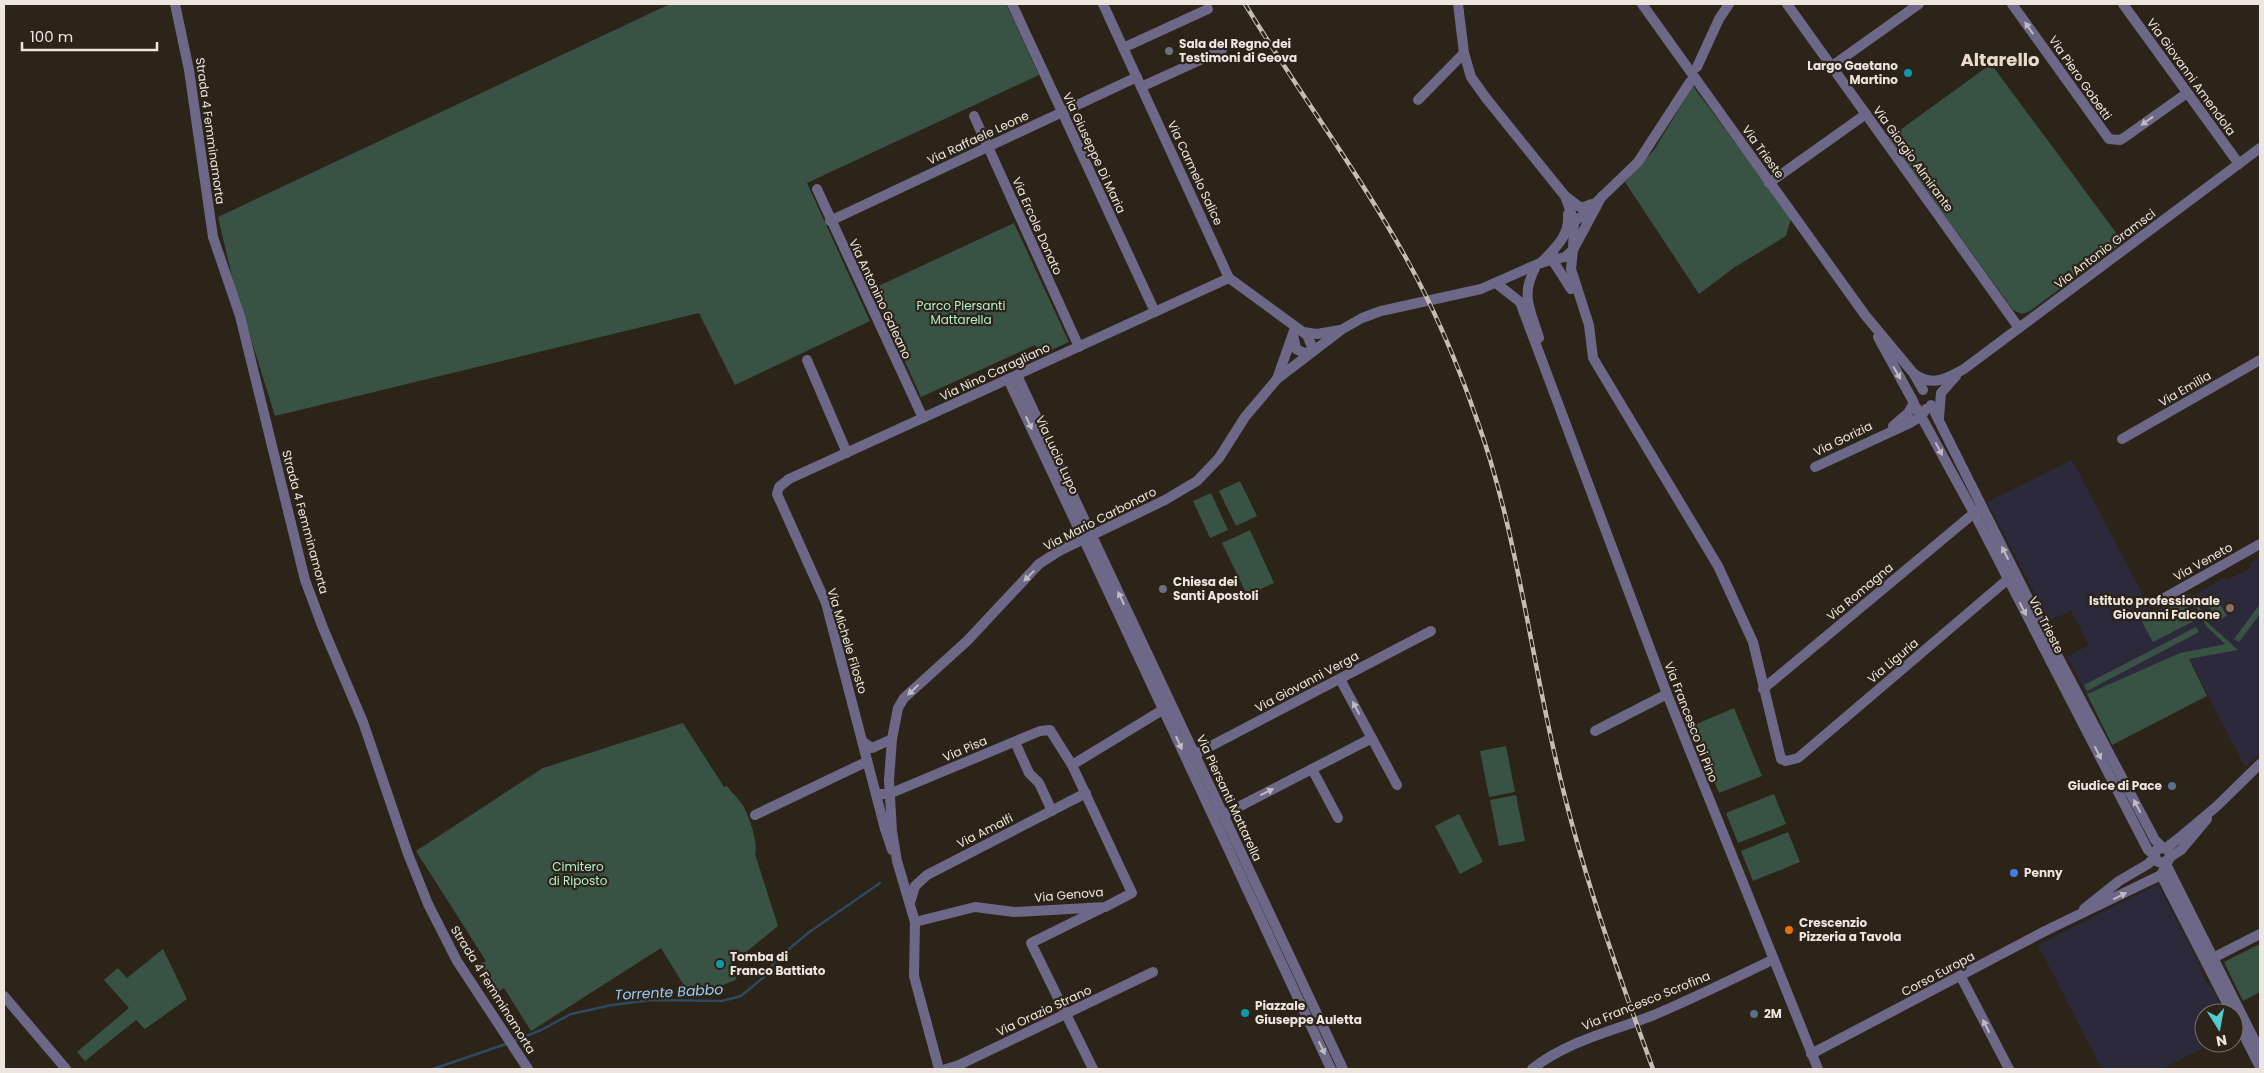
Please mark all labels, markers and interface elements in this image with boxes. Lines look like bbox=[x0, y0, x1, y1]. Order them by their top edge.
street label: Via Giovanni Amendola bbox=[2143, 15, 2240, 139]
scale bar bbox=[22, 20, 158, 52]
one-way arrow bbox=[2024, 22, 2034, 35]
text: 100 m bbox=[30, 26, 73, 47]
street label: Via Piero Gobetti bbox=[2045, 32, 2116, 123]
place label: Sala del Regno dei Testimoni di Geova bbox=[1179, 35, 1297, 66]
marker: Sala del Regno dei Testimoni di Geova bbox=[1163, 45, 1175, 57]
district label: Altarello bbox=[1961, 47, 2039, 72]
street label: Strada 4 Femminamorta bbox=[192, 56, 229, 205]
place label: Largo Gaetano Martino bbox=[1807, 57, 1898, 88]
marker: Largo Gaetano Martino bbox=[1902, 67, 1914, 79]
street label: Via Giuseppe Di Maria bbox=[1059, 90, 1130, 216]
street label: Via Giorgio Almirante bbox=[1869, 102, 1958, 215]
street label: Via Raffaele Leone bbox=[924, 107, 1031, 169]
one-way arrow bbox=[2140, 116, 2154, 126]
street label: Via Carmelo Salice bbox=[1164, 118, 1227, 228]
street label: Via Trieste bbox=[1738, 122, 1788, 182]
street label: Via Ercole Donato bbox=[1008, 174, 1067, 278]
street label: Via Antonio Gramsci bbox=[2051, 205, 2159, 292]
street label: Via Antonino Galeano bbox=[845, 236, 916, 362]
park label: Parco Piersanti Mattarella bbox=[917, 297, 1005, 328]
street label: Via Nino Caragliano bbox=[937, 338, 1053, 405]
one-way arrow bbox=[1893, 366, 1902, 379]
street label: Via Emilia bbox=[2155, 367, 2214, 410]
street label: Via Lucio Lupo bbox=[1032, 413, 1083, 497]
one-way arrow bbox=[1024, 416, 1033, 431]
street label: Via Gorizia bbox=[1811, 417, 1875, 460]
one-way arrow bbox=[1935, 443, 1944, 456]
street label: Strada 4 Femminamorta bbox=[278, 448, 333, 596]
street label: Via Mario Carbonaro bbox=[1040, 483, 1159, 554]
street label: Via Veneto bbox=[2170, 538, 2236, 585]
one-way arrow bbox=[2001, 546, 2009, 560]
street label: Via Romagna bbox=[1823, 559, 1896, 624]
one-way arrow bbox=[1023, 569, 1035, 581]
place label: Chiesa dei Santi Apostoli bbox=[1173, 573, 1259, 604]
marker: Chiesa dei Santi Apostoli bbox=[1157, 583, 1169, 595]
street label: Via Michele Filosto bbox=[823, 586, 872, 696]
one-way arrow bbox=[1117, 590, 1125, 605]
place label: Istituto professionale Giovanni Falcone bbox=[2089, 592, 2221, 623]
street label: Via Trieste bbox=[2025, 593, 2068, 656]
one-way arrow bbox=[2019, 601, 2027, 616]
marker: Istituto professionale Giovanni Falcone bbox=[2224, 602, 2236, 614]
street label: Via Liguria bbox=[1864, 634, 1922, 687]
street label: Via Giovanni Verga bbox=[1252, 647, 1362, 716]
street label: Via Francesco Di Pino bbox=[1661, 659, 1722, 785]
one-way arrow bbox=[907, 683, 919, 695]
one-way arrow bbox=[1352, 701, 1360, 716]
street label: Via Pisa bbox=[940, 732, 990, 765]
street label: Via Piersanti Mattarella bbox=[1193, 732, 1266, 864]
one-way arrow bbox=[1175, 736, 1183, 750]
one-way arrow bbox=[2094, 746, 2102, 760]
place label: Giudice di Pace bbox=[2068, 777, 2163, 794]
marker: Giudice di Pace bbox=[2166, 780, 2178, 792]
one-way arrow bbox=[1260, 788, 1274, 796]
one-way arrow bbox=[2133, 799, 2141, 813]
street label: Via Amalfi bbox=[954, 809, 1016, 852]
park label: Cimitero di Riposto bbox=[549, 858, 608, 889]
place label: Penny bbox=[2024, 864, 2063, 881]
marker: Penny bbox=[2008, 867, 2020, 879]
street label: Via Genova bbox=[1034, 883, 1104, 906]
one-way arrow bbox=[2112, 892, 2127, 900]
place label: Crescenzio Pizzeria a Tavola bbox=[1799, 914, 1901, 945]
street label: Strada 4 Femminamorta bbox=[447, 922, 540, 1057]
marker: Crescenzio Pizzeria a Tavola bbox=[1783, 924, 1795, 936]
street label: Corso Europa bbox=[1898, 947, 1977, 1000]
place label: Tomba di Franco Battiato bbox=[730, 948, 826, 979]
marker: Tomba di Franco Battiato bbox=[714, 958, 726, 970]
street label: Via Francesco Scrofina bbox=[1579, 967, 1713, 1034]
water label: Torrente Babbo bbox=[614, 979, 724, 1005]
street label: Via Orazio Strano bbox=[993, 981, 1094, 1040]
place label: Piazzale Giuseppe Auletta bbox=[1255, 997, 1362, 1028]
north arrow bbox=[2194, 1003, 2244, 1053]
place label: 2M bbox=[1764, 1005, 1782, 1022]
marker: Piazzale Giuseppe Auletta bbox=[1239, 1007, 1251, 1019]
marker: 2M bbox=[1748, 1008, 1760, 1020]
one-way arrow bbox=[1982, 1019, 1990, 1033]
text: N bbox=[2214, 1030, 2229, 1052]
one-way arrow bbox=[1317, 1041, 1326, 1056]

